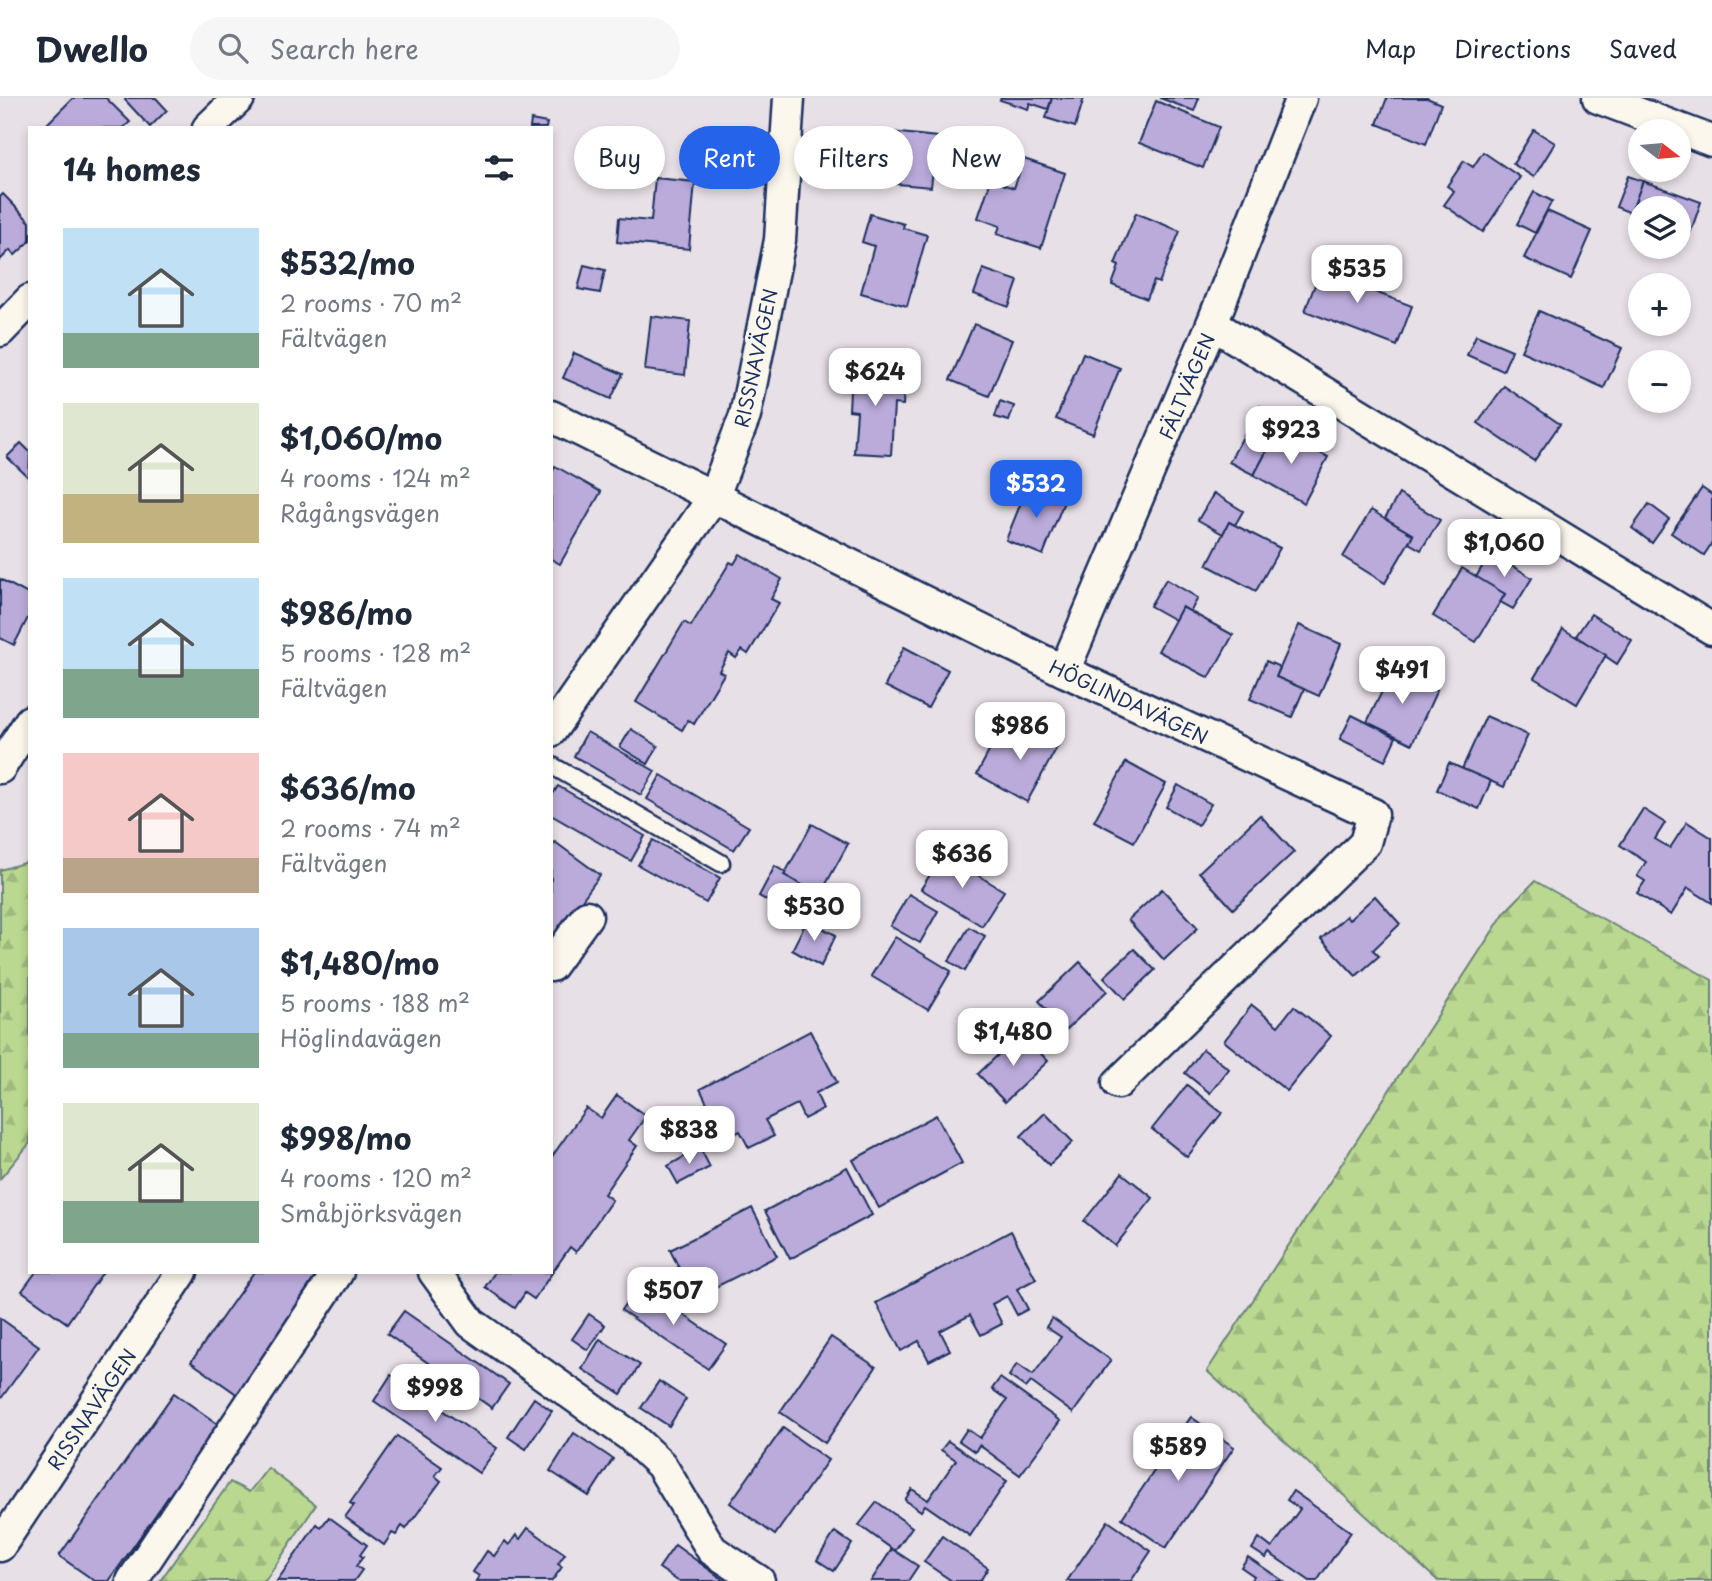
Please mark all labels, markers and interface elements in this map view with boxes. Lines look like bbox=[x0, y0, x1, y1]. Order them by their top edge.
search box bbox=[190, 17, 680, 80]
text: Dwello bbox=[35, 23, 148, 73]
icon: search bbox=[214, 29, 252, 67]
text: Search here bbox=[270, 29, 419, 68]
text: Map bbox=[1365, 30, 1416, 66]
text: Directions bbox=[1454, 30, 1571, 66]
text: Saved bbox=[1609, 30, 1677, 66]
north arrow bbox=[1628, 119, 1690, 182]
map controls bbox=[1628, 119, 1691, 413]
chip: Buy bbox=[574, 126, 665, 189]
chip: Rent bbox=[679, 126, 780, 189]
chip: Filters bbox=[794, 126, 913, 189]
chip: New bbox=[927, 126, 1025, 189]
text: 14 homes bbox=[63, 146, 201, 191]
icon: filters bbox=[480, 149, 518, 187]
button: layers bbox=[1628, 196, 1691, 259]
text: $532/mo bbox=[280, 240, 415, 285]
pin: $535 bbox=[1316, 246, 1398, 305]
text: $535 bbox=[1327, 250, 1387, 285]
icon: home bbox=[119, 256, 203, 340]
button: + bbox=[1628, 273, 1691, 336]
text: 2 rooms · 70 m² bbox=[280, 285, 462, 320]
street label: RISSNAVÄGEN bbox=[727, 286, 783, 430]
text: Fältvägen bbox=[280, 320, 387, 355]
street label: FÄLTVÄGEN bbox=[1151, 329, 1221, 443]
pin: $624 bbox=[834, 348, 916, 408]
button: − bbox=[1628, 350, 1691, 413]
text: $624 bbox=[845, 353, 905, 388]
pin: $923 bbox=[1250, 406, 1332, 466]
text: $923 bbox=[1261, 411, 1321, 446]
text: $1,060/mo bbox=[280, 415, 442, 460]
icon: home bbox=[119, 431, 203, 515]
text: 4 rooms · 124 m² bbox=[280, 460, 471, 495]
pin: $532 bbox=[995, 460, 1077, 520]
text: $532 bbox=[1006, 465, 1066, 500]
text: Rågångsvägen bbox=[280, 495, 440, 530]
pin: $1,060 bbox=[1447, 519, 1561, 579]
text: $1,060 bbox=[1463, 524, 1545, 559]
text: $986/mo bbox=[280, 590, 412, 635]
icon: home bbox=[119, 606, 203, 690]
text: 5 rooms · 128 m² bbox=[280, 635, 471, 670]
pin: $491 bbox=[1361, 646, 1443, 706]
text: $491 bbox=[1375, 651, 1429, 686]
street label: HÖGLINDAVÄGEN bbox=[1045, 652, 1213, 750]
text: Fältvägen bbox=[280, 670, 387, 705]
pin: $986 bbox=[979, 702, 1061, 762]
text: $986 bbox=[991, 707, 1049, 742]
text: $636/mo bbox=[280, 765, 416, 810]
icon: home bbox=[119, 781, 203, 865]
text: 2 rooms · 74 m² bbox=[280, 810, 461, 845]
pin: $636 bbox=[921, 830, 1003, 890]
text: $636 bbox=[932, 835, 992, 870]
text: Fältvägen bbox=[280, 845, 387, 880]
pin: $530 bbox=[773, 884, 855, 943]
text: $530 bbox=[783, 888, 845, 923]
text: $1,480/mo bbox=[280, 940, 439, 985]
icon: home bbox=[119, 956, 203, 1040]
text: 5 rooms · 188 m² bbox=[280, 985, 470, 1020]
pin: $1,480 bbox=[956, 1009, 1070, 1068]
text: $1,480 bbox=[974, 1013, 1052, 1048]
text: Höglindavägen bbox=[280, 1020, 442, 1055]
pin: $838 bbox=[648, 1107, 730, 1166]
text: $838 bbox=[660, 1111, 718, 1146]
text: $998/mo bbox=[280, 1115, 411, 1160]
icon: home bbox=[119, 1131, 203, 1215]
text: 4 rooms · 120 m² bbox=[280, 1160, 472, 1195]
text: Småbjörksvägen bbox=[280, 1195, 462, 1230]
pin: $507 bbox=[632, 1268, 714, 1327]
text: $507 bbox=[643, 1272, 703, 1307]
street label: RISSNAVÄGEN bbox=[40, 1343, 142, 1475]
pin: $998 bbox=[394, 1364, 476, 1424]
text: $998 bbox=[406, 1369, 464, 1404]
pin: $589 bbox=[1137, 1424, 1219, 1483]
text: $589 bbox=[1149, 1428, 1207, 1463]

